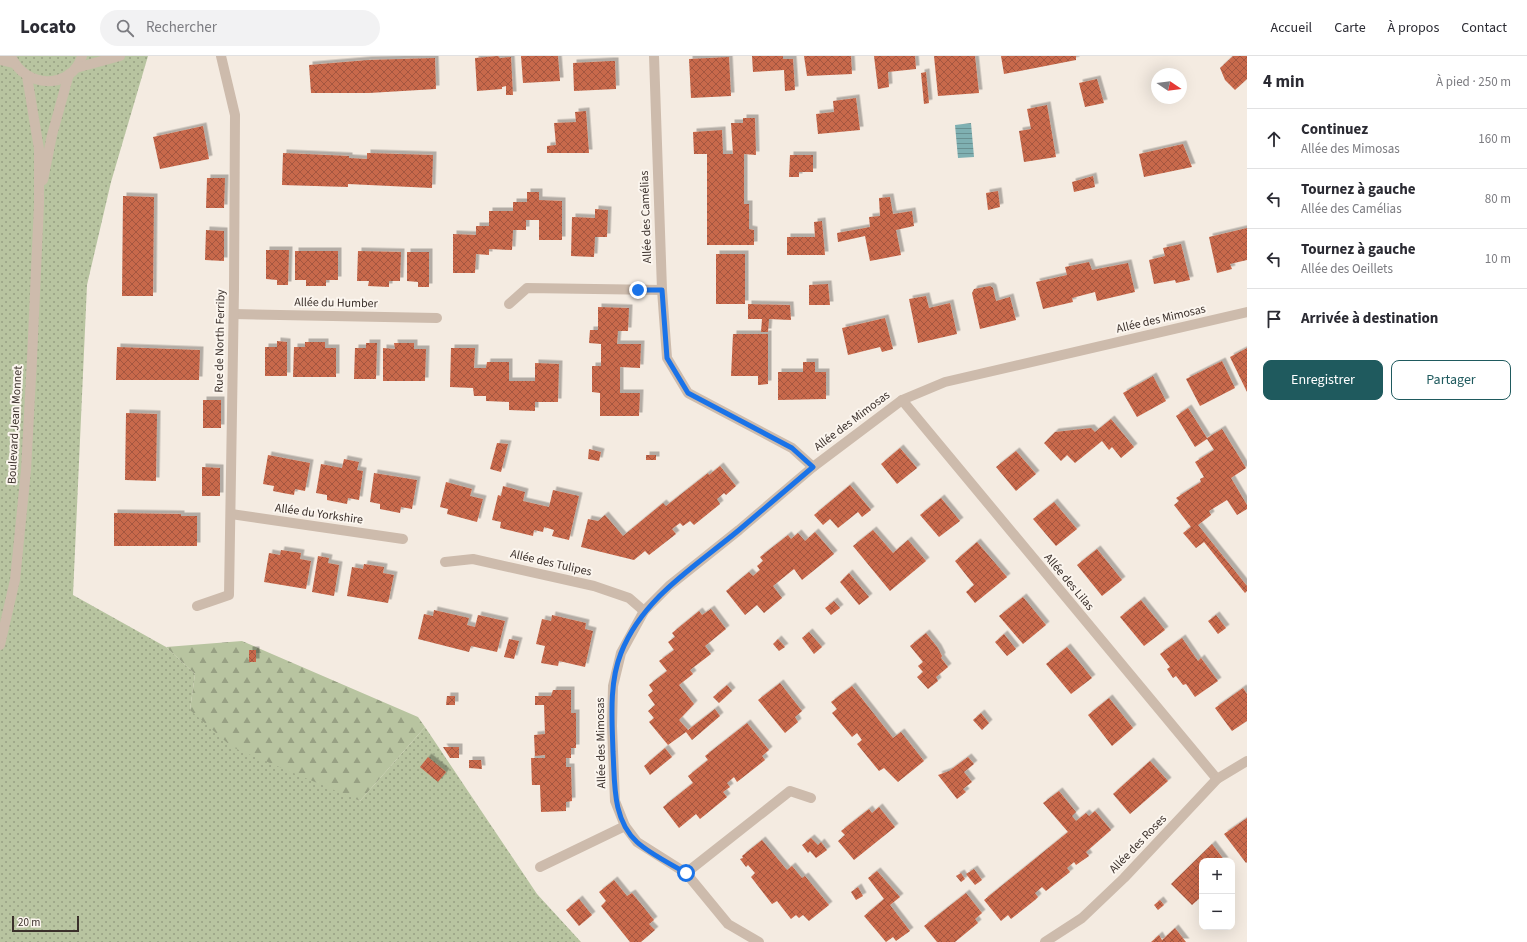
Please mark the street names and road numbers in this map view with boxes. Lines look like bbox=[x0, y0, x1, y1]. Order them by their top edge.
street label: Allée des Camélias bbox=[636, 170, 656, 264]
street label: Rue de North Ferriby bbox=[211, 289, 229, 393]
street label: Allée du Humber bbox=[294, 294, 379, 312]
street label: Allée des Mimosas bbox=[1115, 300, 1207, 338]
street label: Boulevard Jean Monnet bbox=[3, 365, 27, 485]
street label: Allée des Mimosas bbox=[810, 387, 894, 455]
street label: Allée du Yorkshire bbox=[274, 499, 364, 529]
street label: Allée des Tulipes bbox=[509, 545, 593, 581]
street label: Allée des Lilas bbox=[1040, 550, 1098, 614]
street label: Allée des Mimosas bbox=[592, 697, 610, 789]
street label: Allée des Roses bbox=[1105, 811, 1171, 877]

